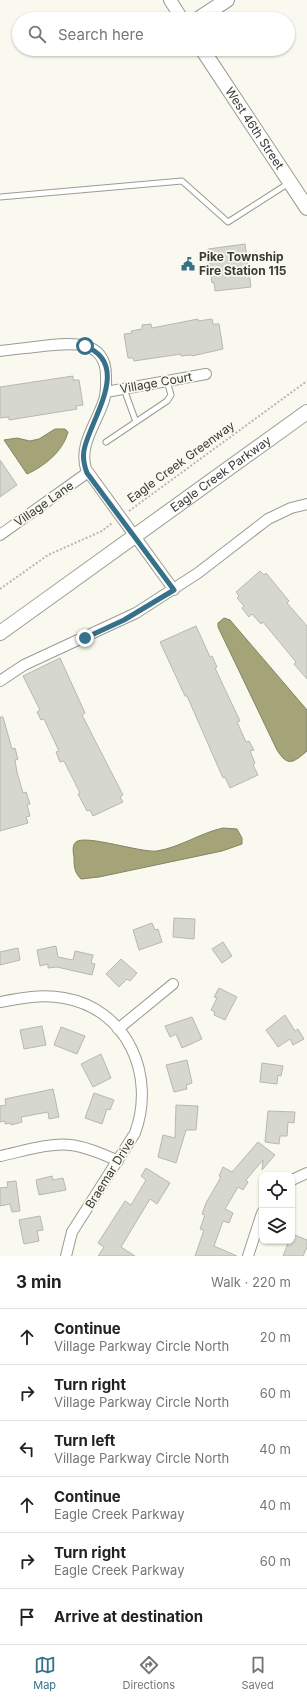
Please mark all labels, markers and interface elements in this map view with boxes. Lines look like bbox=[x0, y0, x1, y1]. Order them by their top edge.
search box bbox=[12, 12, 295, 56]
icon: search bbox=[26, 23, 48, 45]
text: Search here bbox=[58, 25, 144, 44]
street label: West 46th Street bbox=[222, 84, 287, 172]
place label: Pike Township Fire Station 115 bbox=[199, 249, 287, 278]
public building icon: Pike Township Fire Station 115 bbox=[180, 256, 196, 272]
route start bbox=[76, 337, 94, 355]
street label: Village Court bbox=[119, 369, 193, 396]
street label: Eagle Creek Greenway bbox=[124, 417, 238, 506]
street label: Eagle Creek Parkway bbox=[167, 432, 274, 515]
street label: Village Lane bbox=[11, 478, 76, 530]
route end bbox=[76, 629, 94, 647]
street label: Braemar Drive bbox=[82, 1134, 137, 1211]
map controls bbox=[259, 1172, 295, 1244]
button: locate bbox=[259, 1172, 295, 1208]
button: layers bbox=[259, 1208, 295, 1244]
text: 3 min bbox=[16, 1272, 62, 1292]
text: Walk · 220 m bbox=[211, 1274, 291, 1290]
text: Continue bbox=[54, 1319, 121, 1338]
icon: ahead bbox=[16, 1326, 38, 1348]
text: 20 m bbox=[260, 1329, 291, 1345]
text: Village Parkway Circle North bbox=[54, 1338, 229, 1354]
text: Turn right bbox=[54, 1375, 126, 1394]
icon: right bbox=[16, 1382, 38, 1404]
text: 60 m bbox=[260, 1385, 291, 1401]
text: Village Parkway Circle North bbox=[54, 1394, 229, 1410]
text: Turn left bbox=[54, 1431, 115, 1450]
icon: left bbox=[16, 1438, 38, 1460]
text: 40 m bbox=[259, 1441, 291, 1457]
text: Village Parkway Circle North bbox=[54, 1450, 229, 1466]
text: Continue bbox=[54, 1487, 121, 1506]
icon: ahead bbox=[16, 1494, 38, 1516]
text: 40 m bbox=[259, 1497, 291, 1513]
text: Eagle Creek Parkway bbox=[54, 1506, 184, 1522]
text: Turn right bbox=[54, 1543, 126, 1562]
icon: right bbox=[16, 1550, 38, 1572]
text: 60 m bbox=[260, 1553, 291, 1569]
text: Eagle Creek Parkway bbox=[54, 1562, 184, 1578]
icon: arrive bbox=[16, 1606, 38, 1628]
text: Arrive at destination bbox=[54, 1607, 203, 1626]
tab: Map bbox=[33, 1654, 56, 1692]
tab: Directions bbox=[123, 1654, 175, 1692]
tab: Saved bbox=[242, 1654, 274, 1692]

